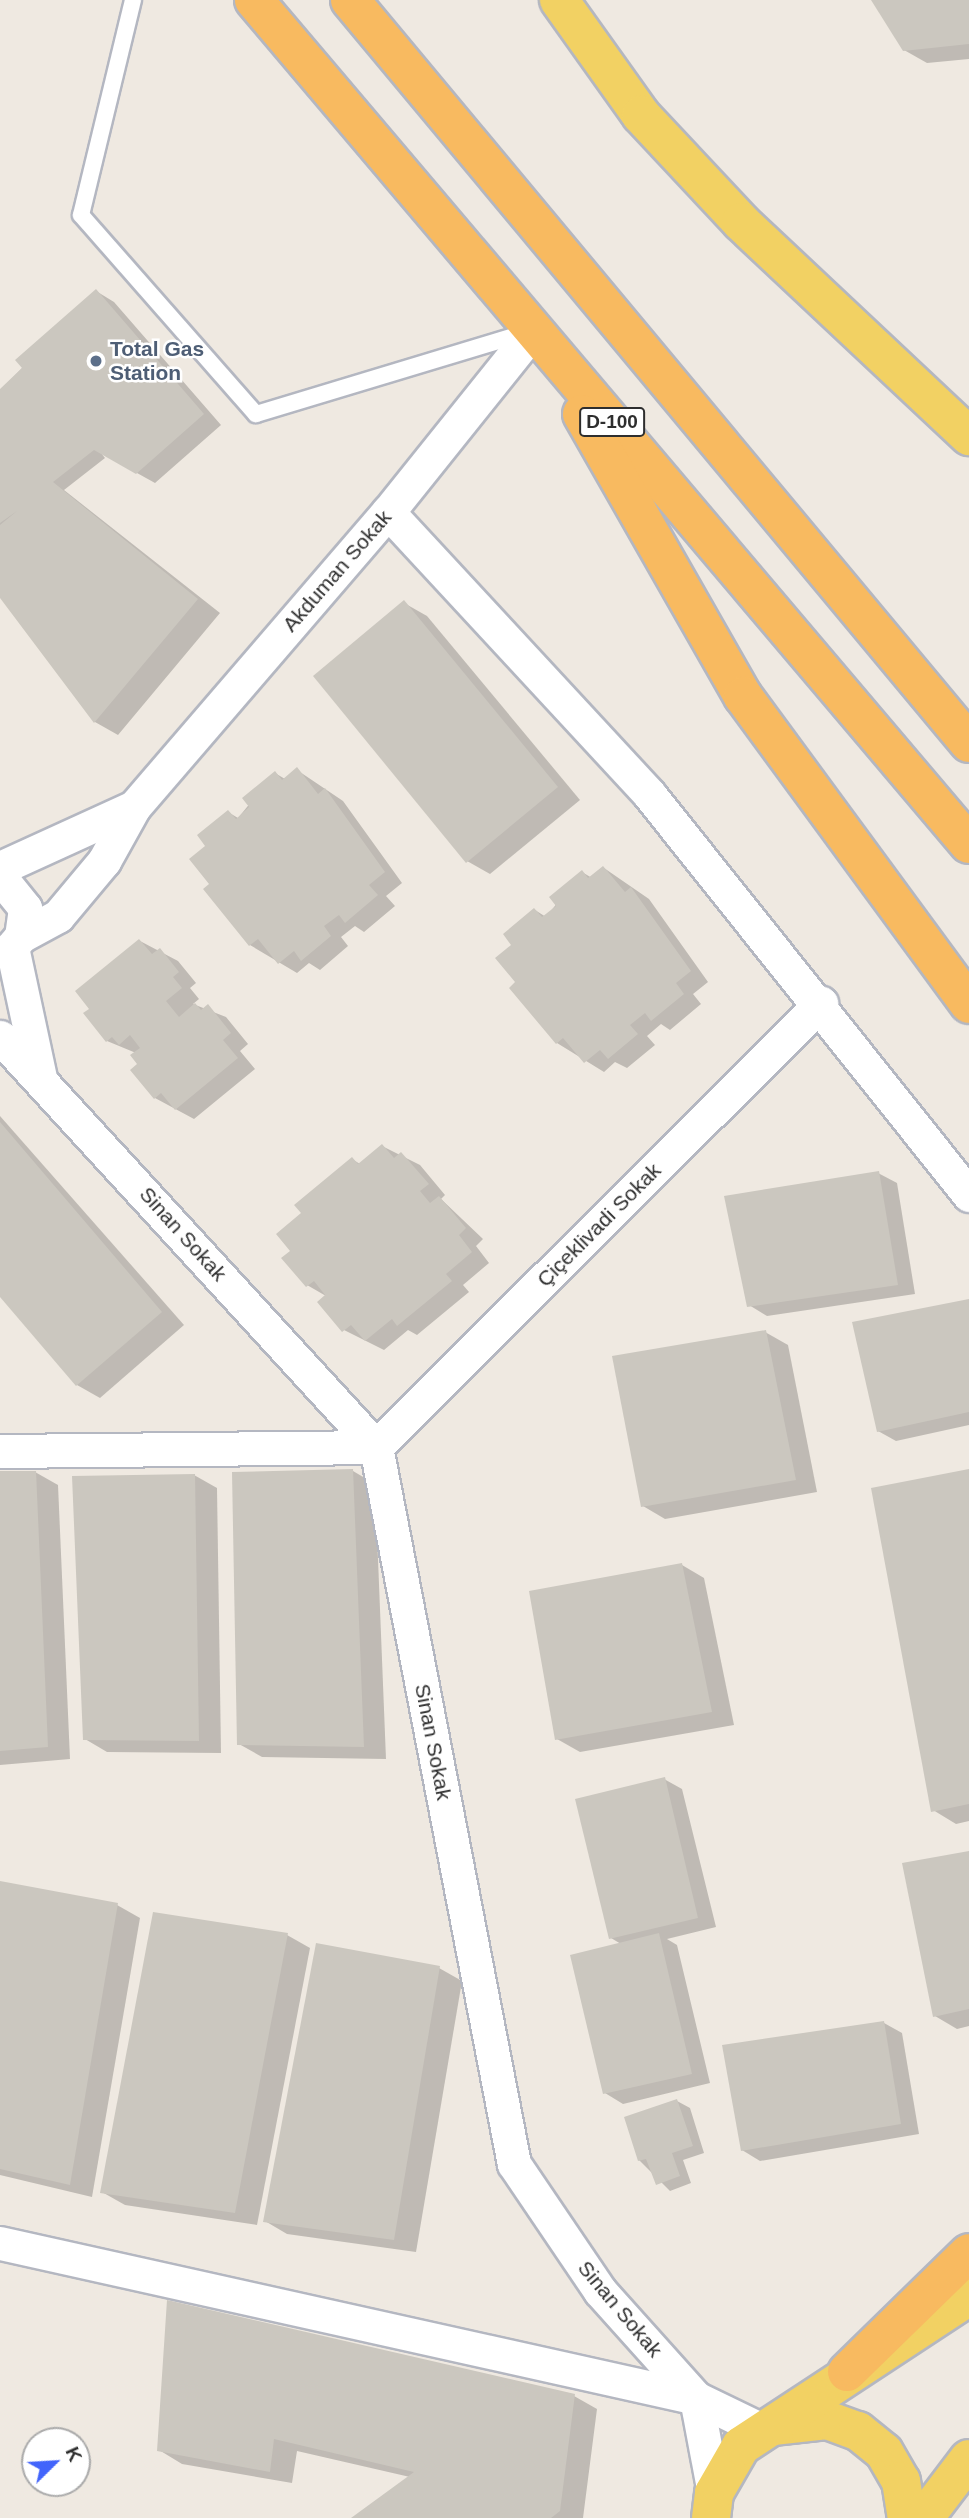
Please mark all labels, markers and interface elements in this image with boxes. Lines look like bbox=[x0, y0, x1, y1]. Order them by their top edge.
place label: Total Gas Station bbox=[110, 336, 204, 386]
marker: Total Gas Station bbox=[88, 353, 104, 369]
road number: D-100 bbox=[579, 406, 645, 438]
street label: Akduman Sokak bbox=[277, 505, 397, 637]
street label: Çiçeklivadi Sokak bbox=[532, 1158, 666, 1292]
street label: Sinan Sokak bbox=[134, 1182, 232, 1286]
street label: Sinan Sokak bbox=[409, 1682, 457, 1802]
street label: Sinan Sokak bbox=[572, 2256, 668, 2362]
north arrow bbox=[21, 2427, 91, 2497]
text: K bbox=[61, 2444, 86, 2465]

